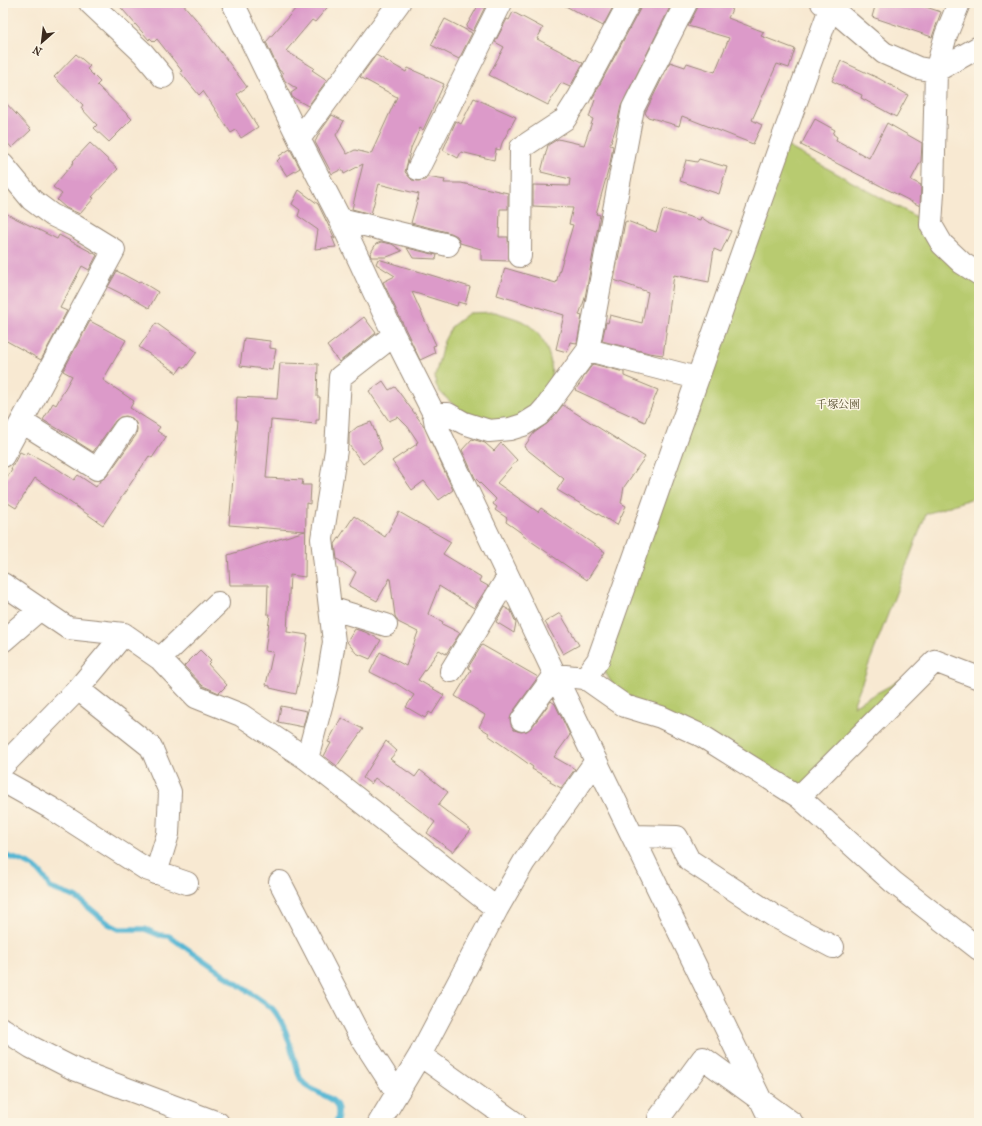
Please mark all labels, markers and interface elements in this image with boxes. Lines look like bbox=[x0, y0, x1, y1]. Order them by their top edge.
north arrow bbox=[22, 22, 62, 62]
text: N bbox=[30, 42, 44, 58]
park label: 千塚公園 bbox=[816, 398, 860, 411]

